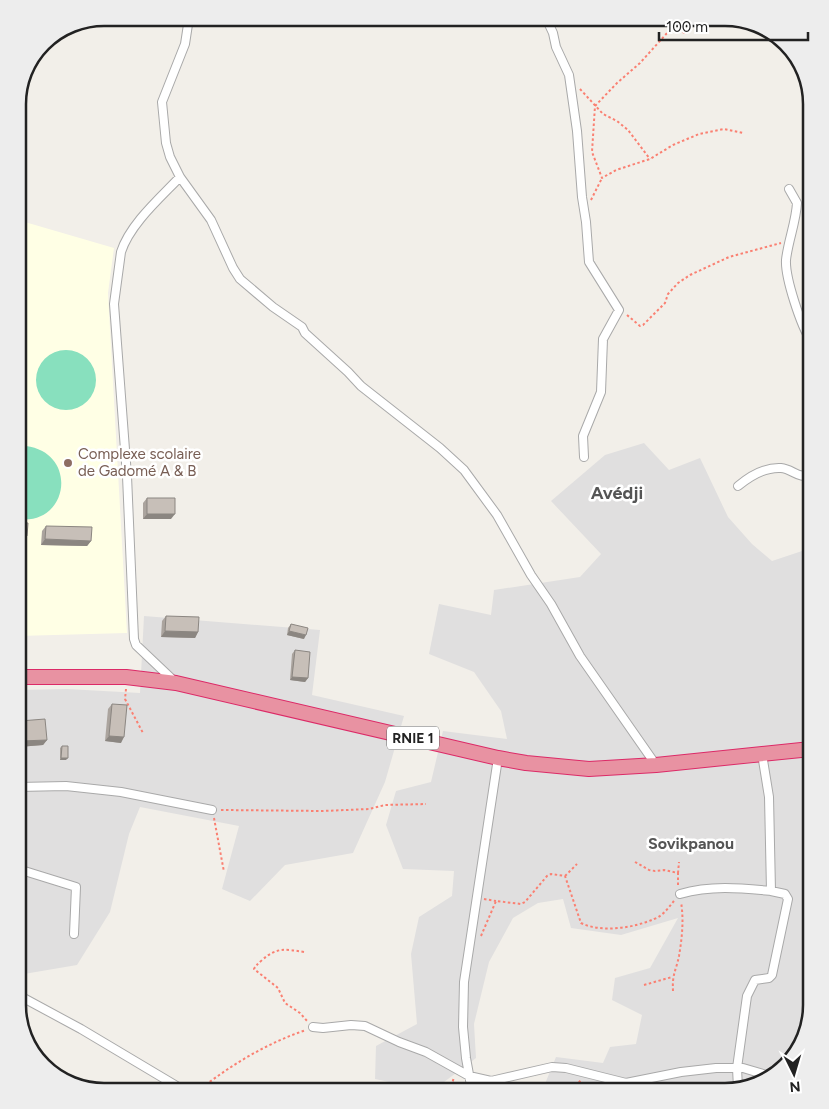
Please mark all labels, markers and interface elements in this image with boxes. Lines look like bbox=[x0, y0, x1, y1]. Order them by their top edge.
scale bar bbox=[659, 10, 808, 42]
text: 100 m bbox=[666, 18, 708, 36]
place label: Complexe scolaire de Gadomé A & B bbox=[78, 445, 201, 480]
marker: Complexe scolaire de Gadomé A & B bbox=[62, 457, 74, 469]
district label: Avédji bbox=[591, 482, 643, 504]
road number: RNIE 1 bbox=[387, 726, 439, 750]
district label: Sovikpanou bbox=[648, 834, 734, 853]
north arrow bbox=[769, 1049, 819, 1099]
text: N bbox=[789, 1078, 801, 1095]

